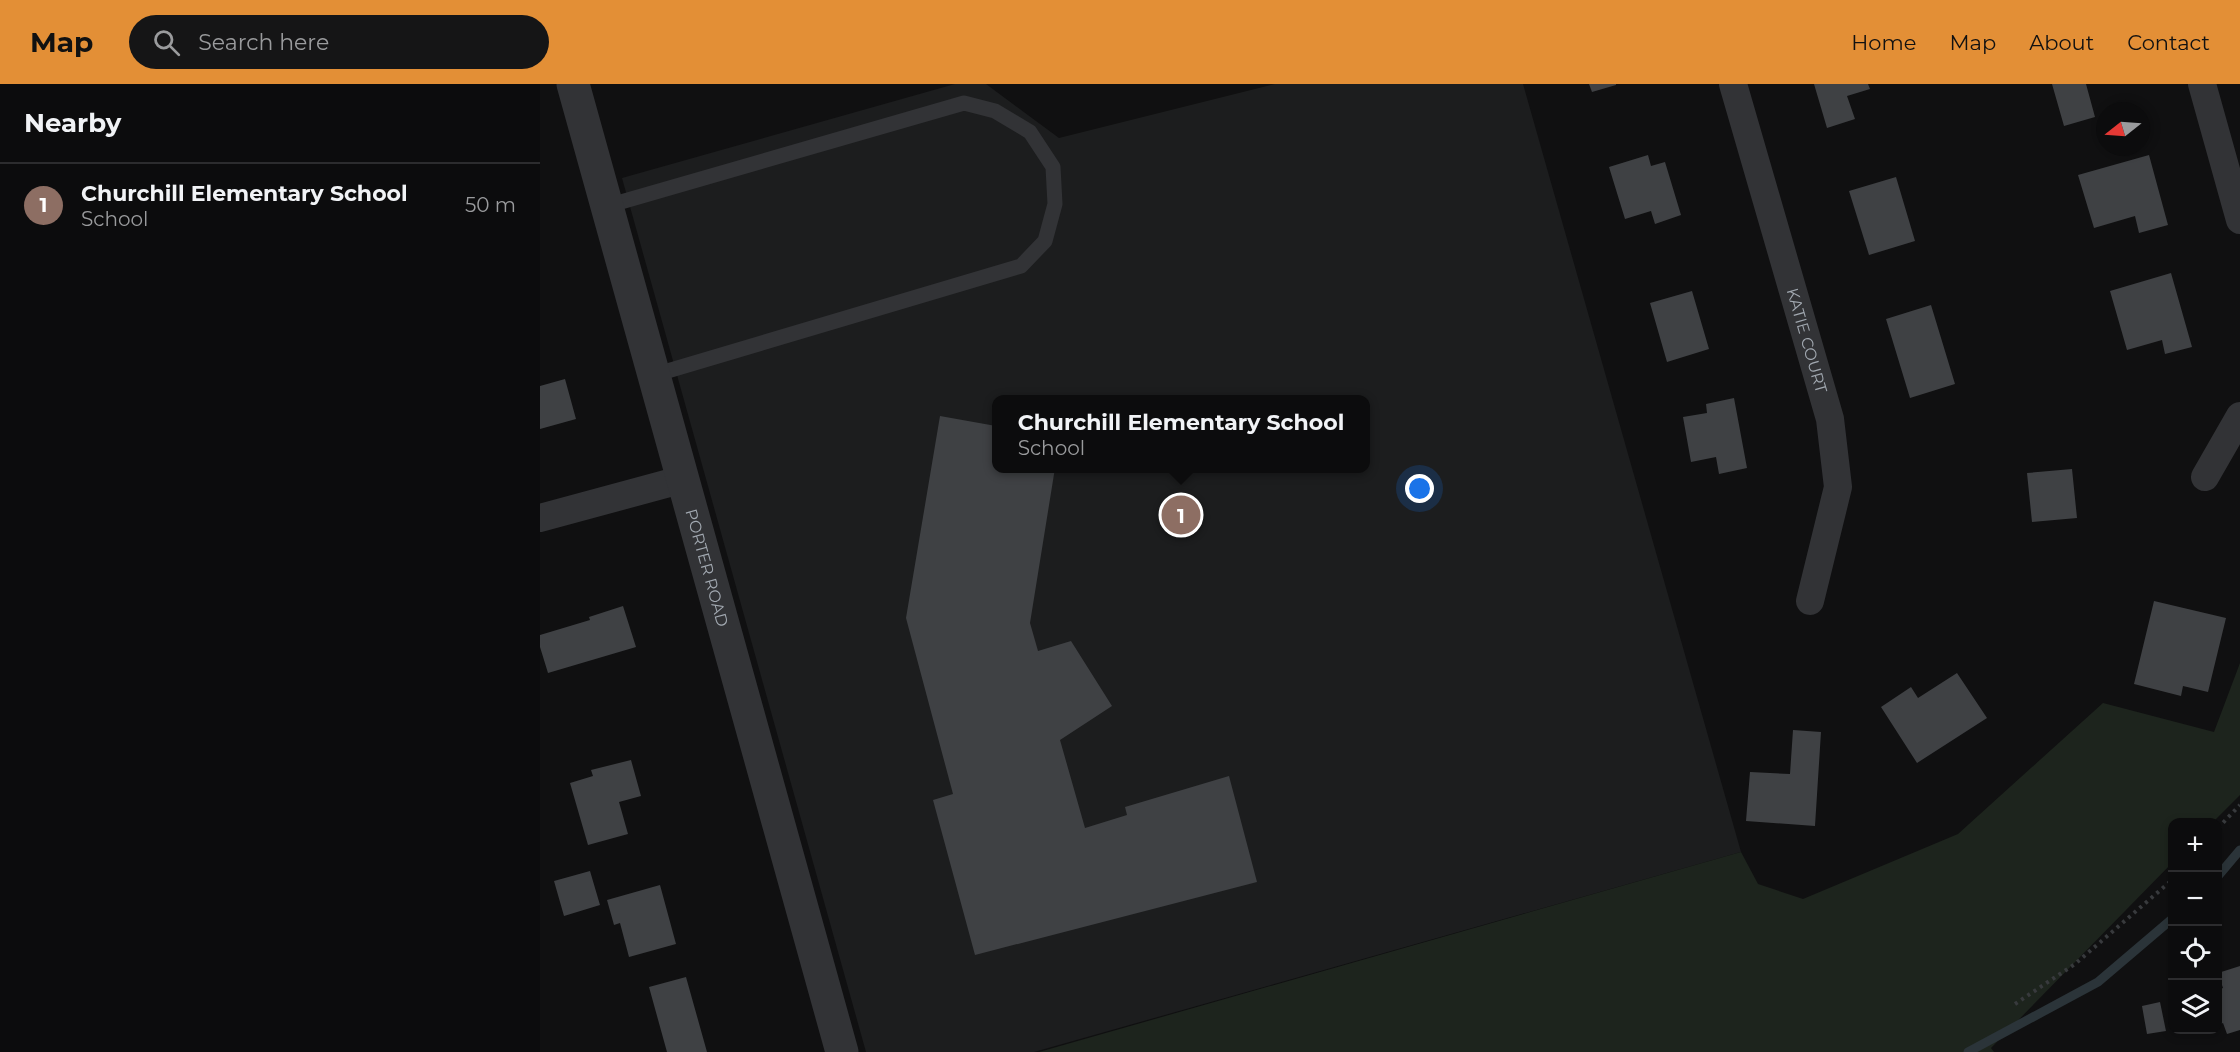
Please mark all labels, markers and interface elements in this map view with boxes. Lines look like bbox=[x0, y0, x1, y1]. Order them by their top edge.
search box bbox=[129, 15, 549, 69]
text: Map bbox=[30, 25, 93, 59]
icon: search bbox=[150, 26, 183, 59]
text: Search here bbox=[198, 29, 329, 56]
text: Home bbox=[1851, 30, 1916, 55]
text: Map bbox=[1949, 30, 1996, 55]
text: About bbox=[2029, 30, 2094, 55]
text: Contact bbox=[2127, 30, 2210, 55]
north arrow bbox=[2096, 102, 2150, 156]
text: Nearby bbox=[24, 107, 121, 139]
text: Churchill Elementary School bbox=[81, 180, 408, 207]
text: 1 bbox=[40, 193, 47, 217]
text: 50 m bbox=[465, 193, 516, 217]
text: School bbox=[81, 207, 148, 231]
street label: KATIE COURT bbox=[1783, 286, 1832, 396]
popup bbox=[992, 395, 1370, 473]
text: Churchill Elementary School bbox=[1018, 409, 1344, 436]
text: School bbox=[1018, 436, 1085, 460]
your location bbox=[1405, 474, 1434, 503]
pin: 1 bbox=[1162, 492, 1200, 538]
street label: PORTER ROAD bbox=[682, 507, 733, 629]
map controls bbox=[2168, 818, 2222, 1034]
button: + bbox=[2168, 818, 2222, 872]
button: − bbox=[2168, 872, 2222, 926]
button: locate bbox=[2168, 926, 2222, 980]
button: layers bbox=[2168, 980, 2222, 1034]

